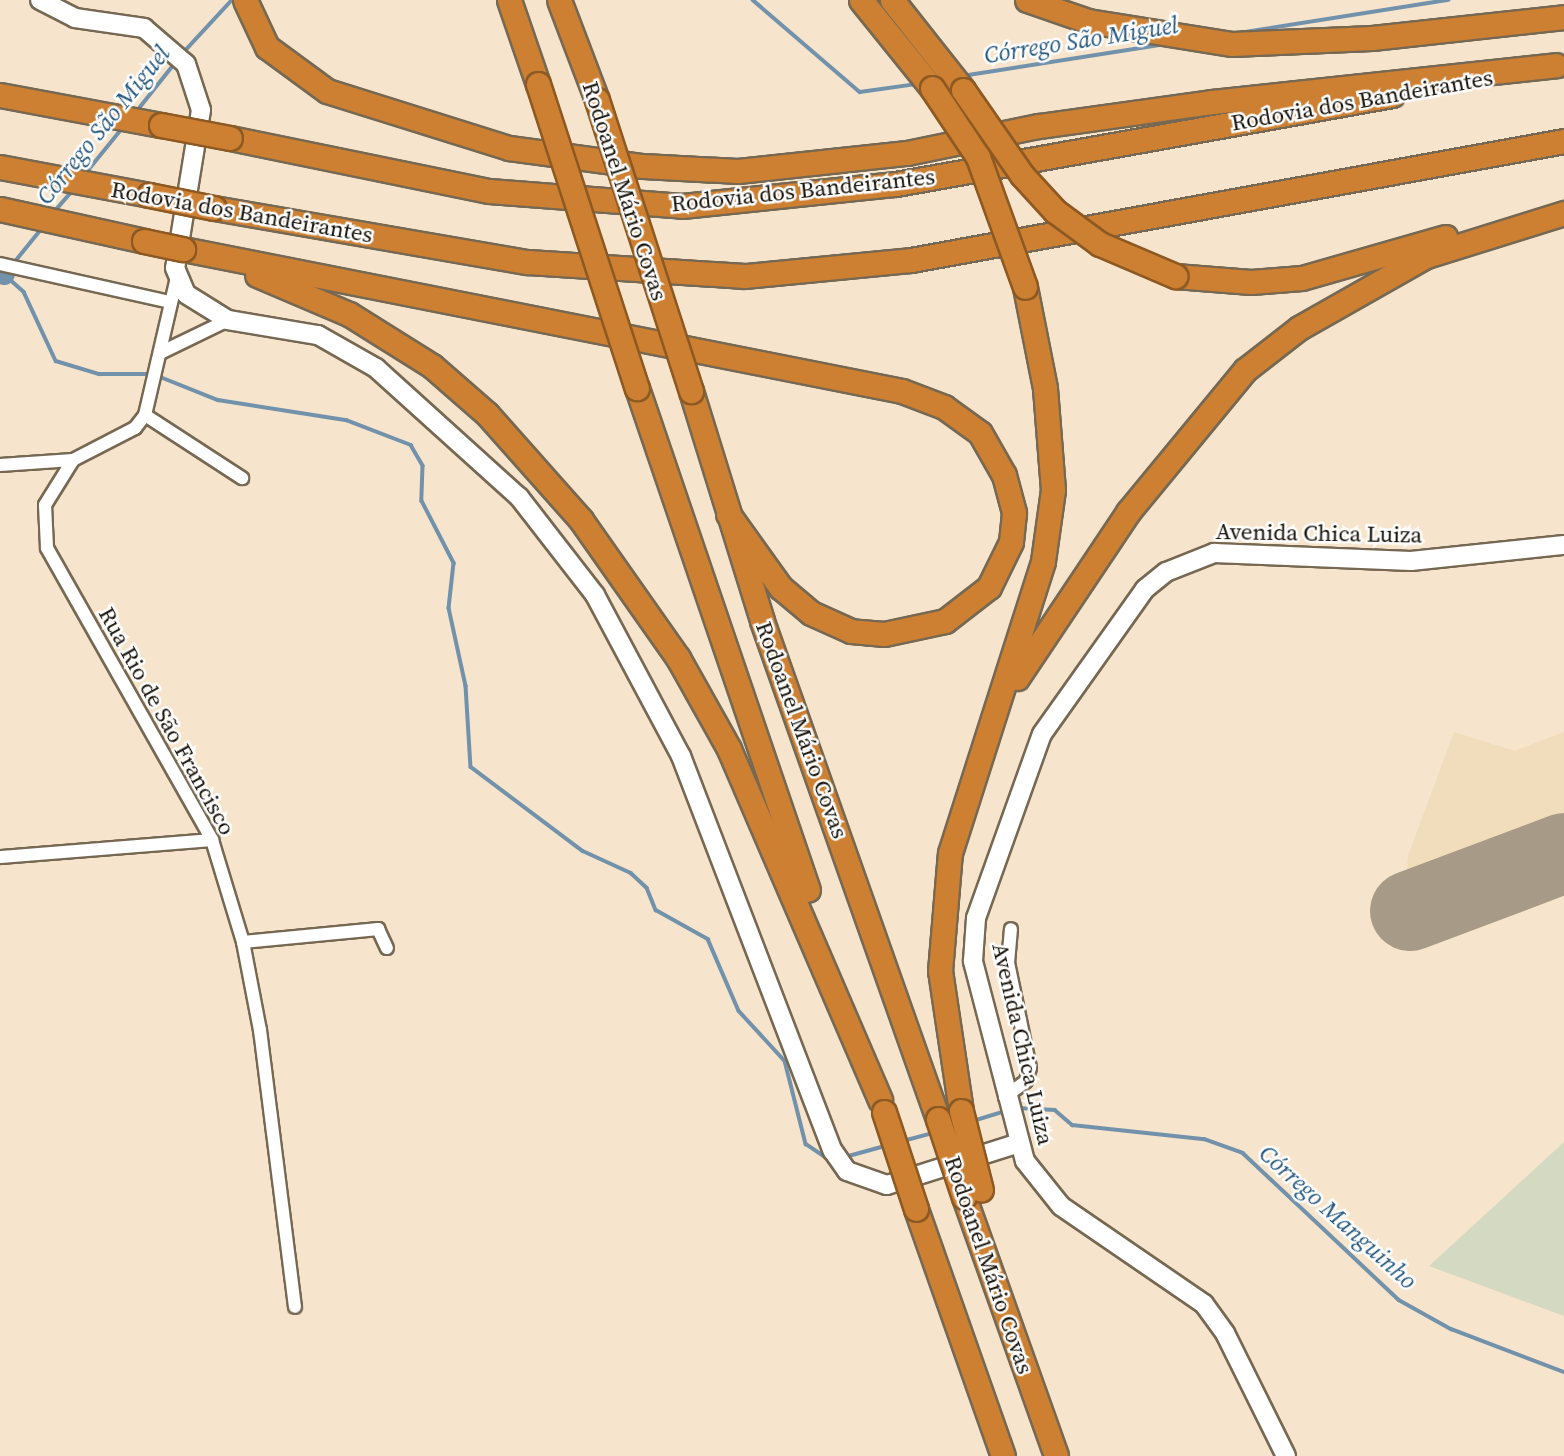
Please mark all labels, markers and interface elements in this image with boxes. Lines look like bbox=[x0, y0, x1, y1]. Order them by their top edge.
water label: Córrego São Miguel bbox=[982, 10, 1180, 70]
water label: Córrego São Miguel bbox=[30, 40, 176, 210]
street label: Rodovia dos Bandeirantes bbox=[1229, 63, 1495, 137]
street label: Rodoanel Mário Covas bbox=[577, 78, 673, 304]
street label: Rodovia dos Bandeirantes bbox=[670, 162, 936, 218]
street label: Rodovia dos Bandeirantes bbox=[109, 175, 375, 249]
street label: Avenida Chica Luiza bbox=[1216, 517, 1422, 549]
street label: Rua Rio de São Francisco bbox=[93, 602, 241, 840]
street label: Rodoanel Mário Covas bbox=[750, 618, 854, 842]
street label: Avenida Chica Luiza bbox=[986, 940, 1060, 1148]
water label: Córrego Manguinho bbox=[1253, 1139, 1423, 1295]
street label: Rodoanel Mário Covas bbox=[939, 1152, 1039, 1378]

